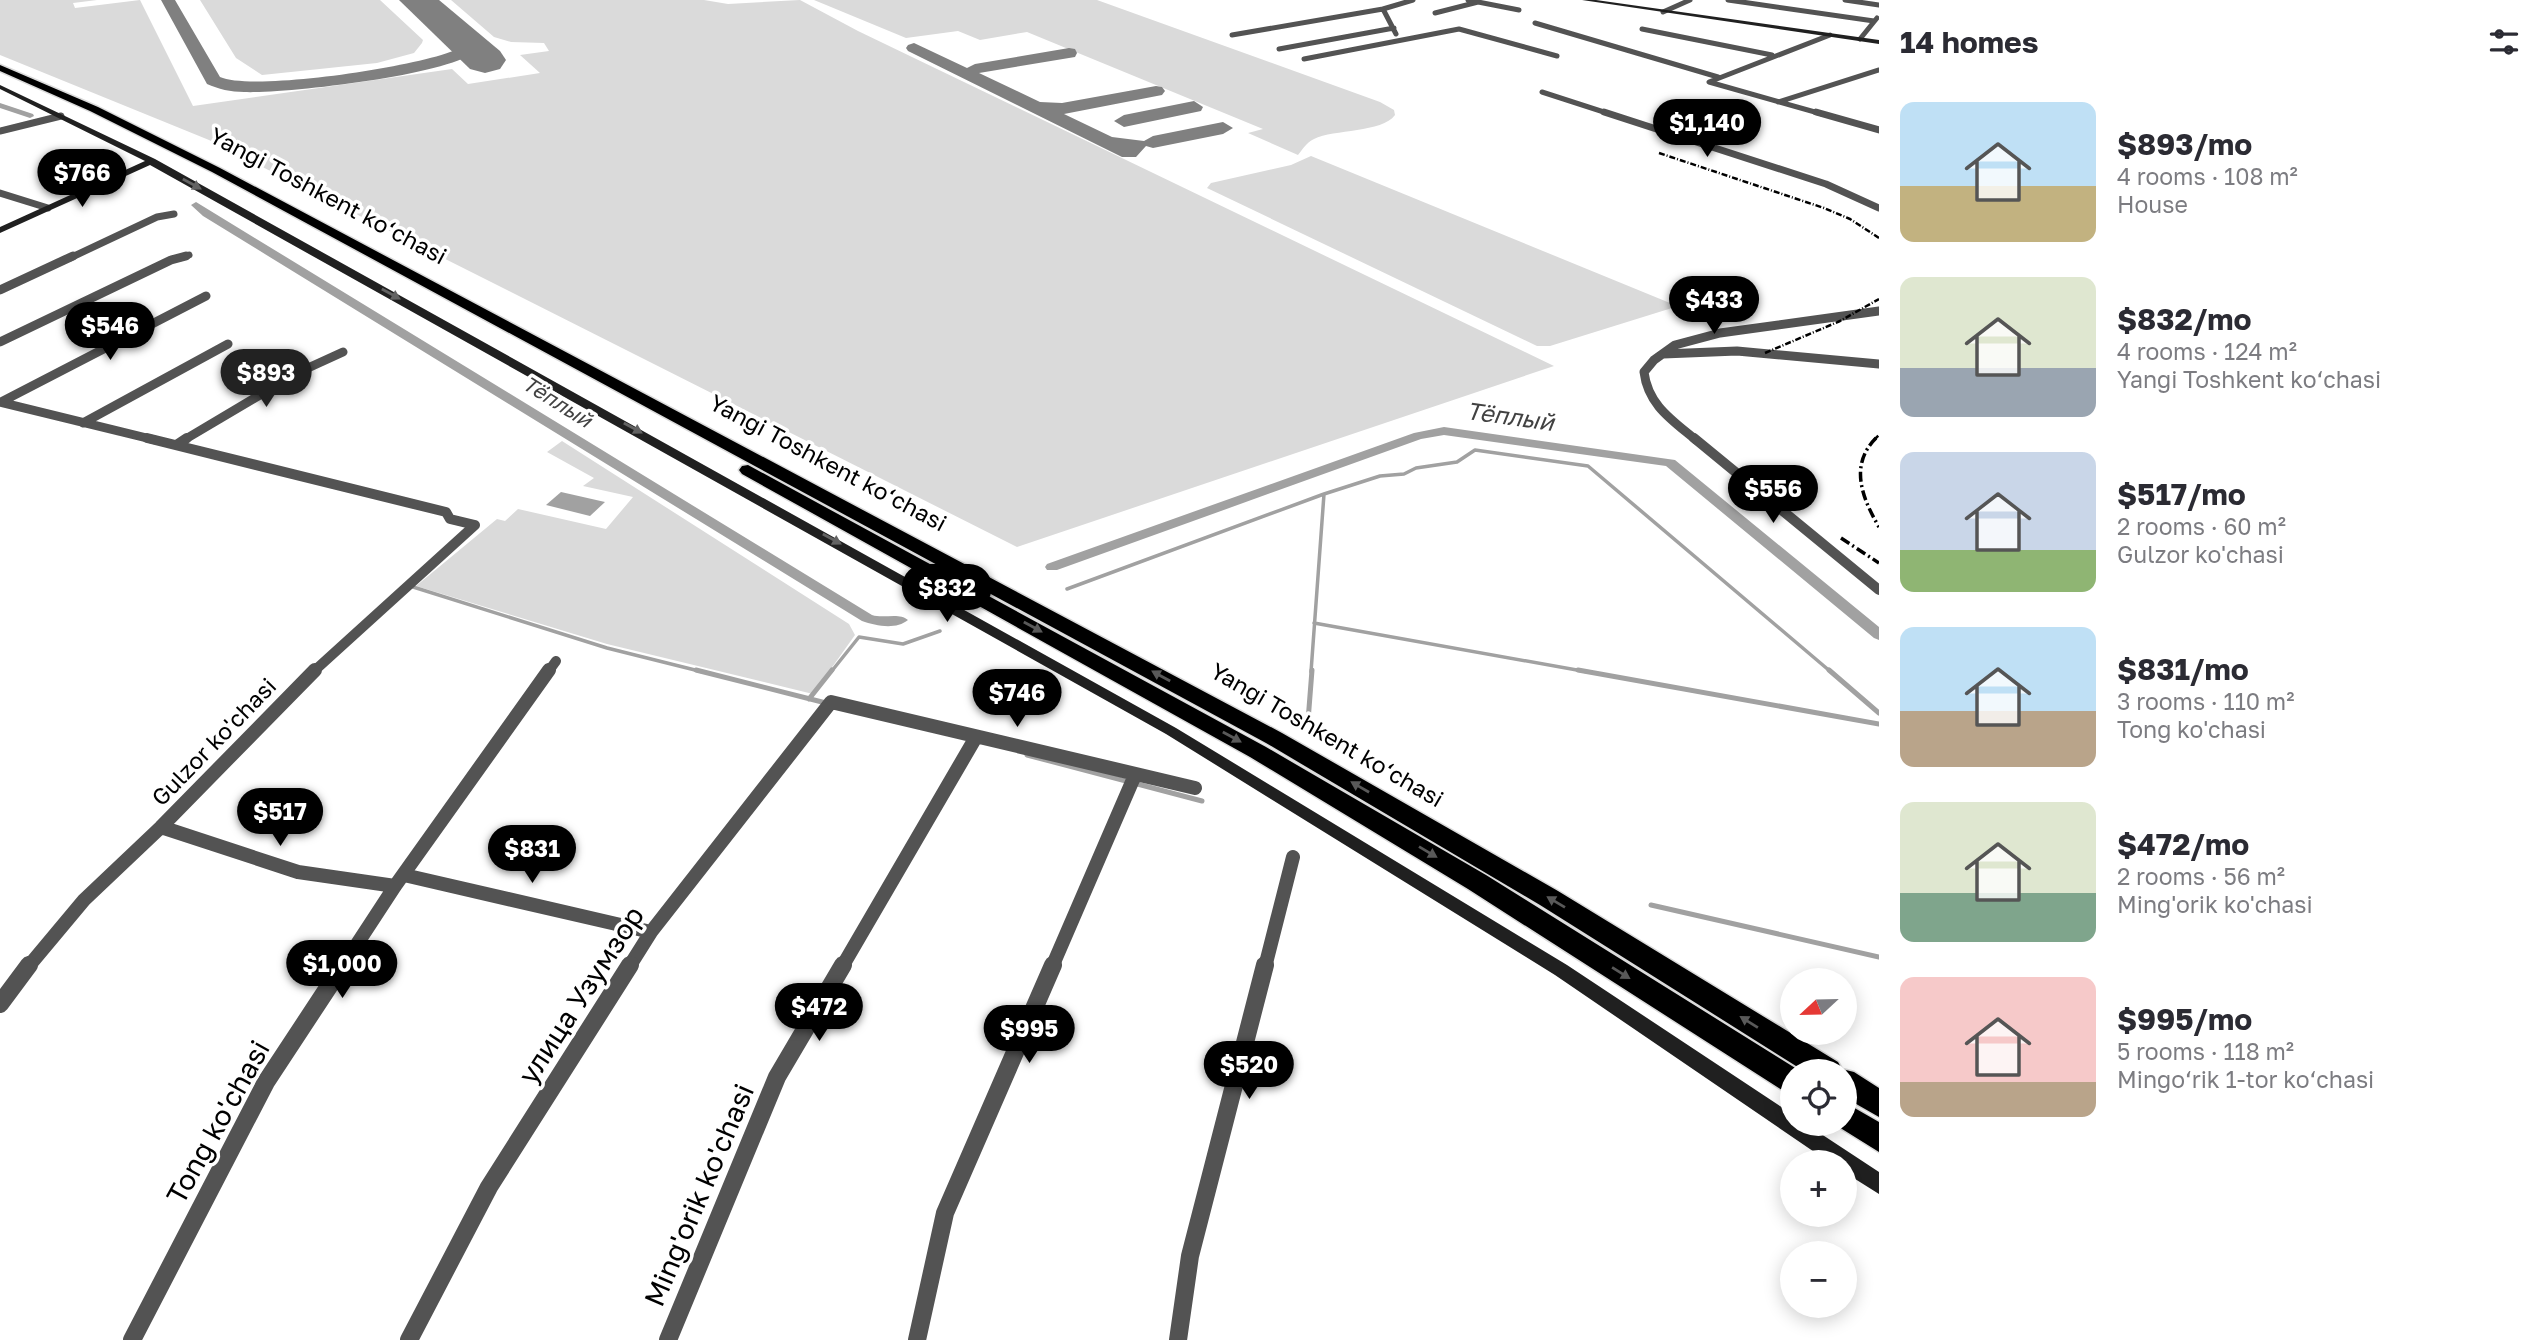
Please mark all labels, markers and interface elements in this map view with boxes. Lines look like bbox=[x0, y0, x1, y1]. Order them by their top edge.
icon: filters bbox=[2485, 23, 2523, 61]
text: 14 homes bbox=[1900, 24, 2039, 60]
pin: $1,140 bbox=[1650, 100, 1764, 159]
text: $1,140 bbox=[1669, 108, 1745, 136]
street label: Yangi Toshkent ko‘chasi bbox=[205, 121, 452, 269]
text: $893/mo bbox=[2117, 126, 2252, 162]
icon: home bbox=[1956, 130, 2040, 214]
pin: $766 bbox=[41, 150, 123, 209]
text: $766 bbox=[53, 158, 111, 186]
text: 4 rooms · 108 m² bbox=[2117, 162, 2298, 190]
one-way arrow bbox=[183, 177, 203, 189]
text: House bbox=[2117, 190, 2188, 218]
pin: $433 bbox=[1673, 276, 1755, 336]
text: $433 bbox=[1685, 285, 1743, 313]
one-way arrow bbox=[382, 288, 401, 300]
text: $832/mo bbox=[2117, 301, 2252, 337]
pin: $546 bbox=[69, 302, 151, 362]
icon: home bbox=[1956, 305, 2040, 389]
text: $546 bbox=[81, 311, 139, 339]
text: 4 rooms · 124 m² bbox=[2117, 337, 2297, 365]
pin: $893 bbox=[225, 350, 307, 409]
text: $893 bbox=[237, 358, 295, 386]
text: Yangi Toshkent ko‘chasi bbox=[2117, 365, 2381, 393]
water label: Тёплый bbox=[518, 370, 598, 433]
street label: Yangi Toshkent ko‘chasi bbox=[705, 388, 952, 536]
water label: Тёплый bbox=[1465, 395, 1557, 436]
one-way arrow bbox=[623, 422, 643, 434]
pin: $556 bbox=[1732, 466, 1814, 525]
text: $556 bbox=[1744, 474, 1802, 502]
text: $517/mo bbox=[2117, 476, 2246, 512]
icon: home bbox=[1956, 480, 2040, 564]
text: 2 rooms · 60 m² bbox=[2117, 512, 2286, 540]
one-way arrow bbox=[822, 533, 841, 545]
text: Gulzor ko'chasi bbox=[2117, 540, 2284, 568]
pin: $832 bbox=[906, 564, 988, 624]
text: $832 bbox=[918, 573, 976, 601]
one-way arrow bbox=[1023, 621, 1043, 633]
text: $831/mo bbox=[2117, 651, 2249, 687]
icon: home bbox=[1956, 655, 2040, 739]
street label: Yangi Toshkent ko‘chasi bbox=[1206, 656, 1449, 812]
pin: $746 bbox=[976, 670, 1058, 729]
one-way arrow bbox=[1151, 670, 1171, 682]
street label: Gulzor ko'chasi bbox=[145, 672, 281, 811]
text: $746 bbox=[989, 678, 1045, 706]
text: 3 rooms · 110 m² bbox=[2117, 687, 2294, 715]
text: Tong ko'chasi bbox=[2117, 715, 2266, 743]
one-way arrow bbox=[1222, 731, 1241, 743]
one-way arrow bbox=[1350, 781, 1369, 793]
pin: $517 bbox=[239, 788, 321, 848]
text: $517 bbox=[253, 797, 307, 825]
pin: $831 bbox=[491, 826, 573, 885]
text: $472/mo bbox=[2117, 826, 2249, 862]
icon: home bbox=[1956, 830, 2040, 914]
text: $831 bbox=[504, 834, 560, 862]
one-way arrow bbox=[1418, 846, 1437, 859]
text: 2 rooms · 56 m² bbox=[2117, 862, 2285, 890]
text: Ming'orik ko'chasi bbox=[2117, 890, 2313, 918]
one-way arrow bbox=[1546, 896, 1565, 909]
street label: улица Узумзор bbox=[511, 900, 650, 1090]
pin: $1,000 bbox=[285, 940, 399, 1000]
text: $1,000 bbox=[302, 949, 382, 977]
one-way arrow bbox=[1611, 966, 1631, 979]
north arrow bbox=[1780, 968, 1857, 1045]
map controls bbox=[1780, 968, 1857, 1318]
pin: $472 bbox=[778, 984, 860, 1043]
text: $472 bbox=[791, 992, 847, 1020]
text: $995/mo bbox=[2117, 1001, 2252, 1037]
icon: home bbox=[1956, 1005, 2040, 1089]
pin: $995 bbox=[988, 1006, 1070, 1065]
text: $995 bbox=[1000, 1014, 1058, 1042]
one-way arrow bbox=[1740, 1015, 1759, 1028]
street label: Tong ko'chasi bbox=[159, 1034, 276, 1209]
text: 5 rooms · 118 m² bbox=[2117, 1037, 2294, 1065]
pin: $520 bbox=[1208, 1042, 1290, 1101]
text: $520 bbox=[1220, 1050, 1278, 1078]
button: locate bbox=[1780, 1059, 1857, 1136]
text: Mingo‘rik 1-tor ko‘chasi bbox=[2117, 1065, 2374, 1093]
street label: Ming'orik ko'chasi bbox=[637, 1079, 760, 1311]
button: + bbox=[1780, 1150, 1857, 1227]
button: − bbox=[1780, 1241, 1857, 1318]

